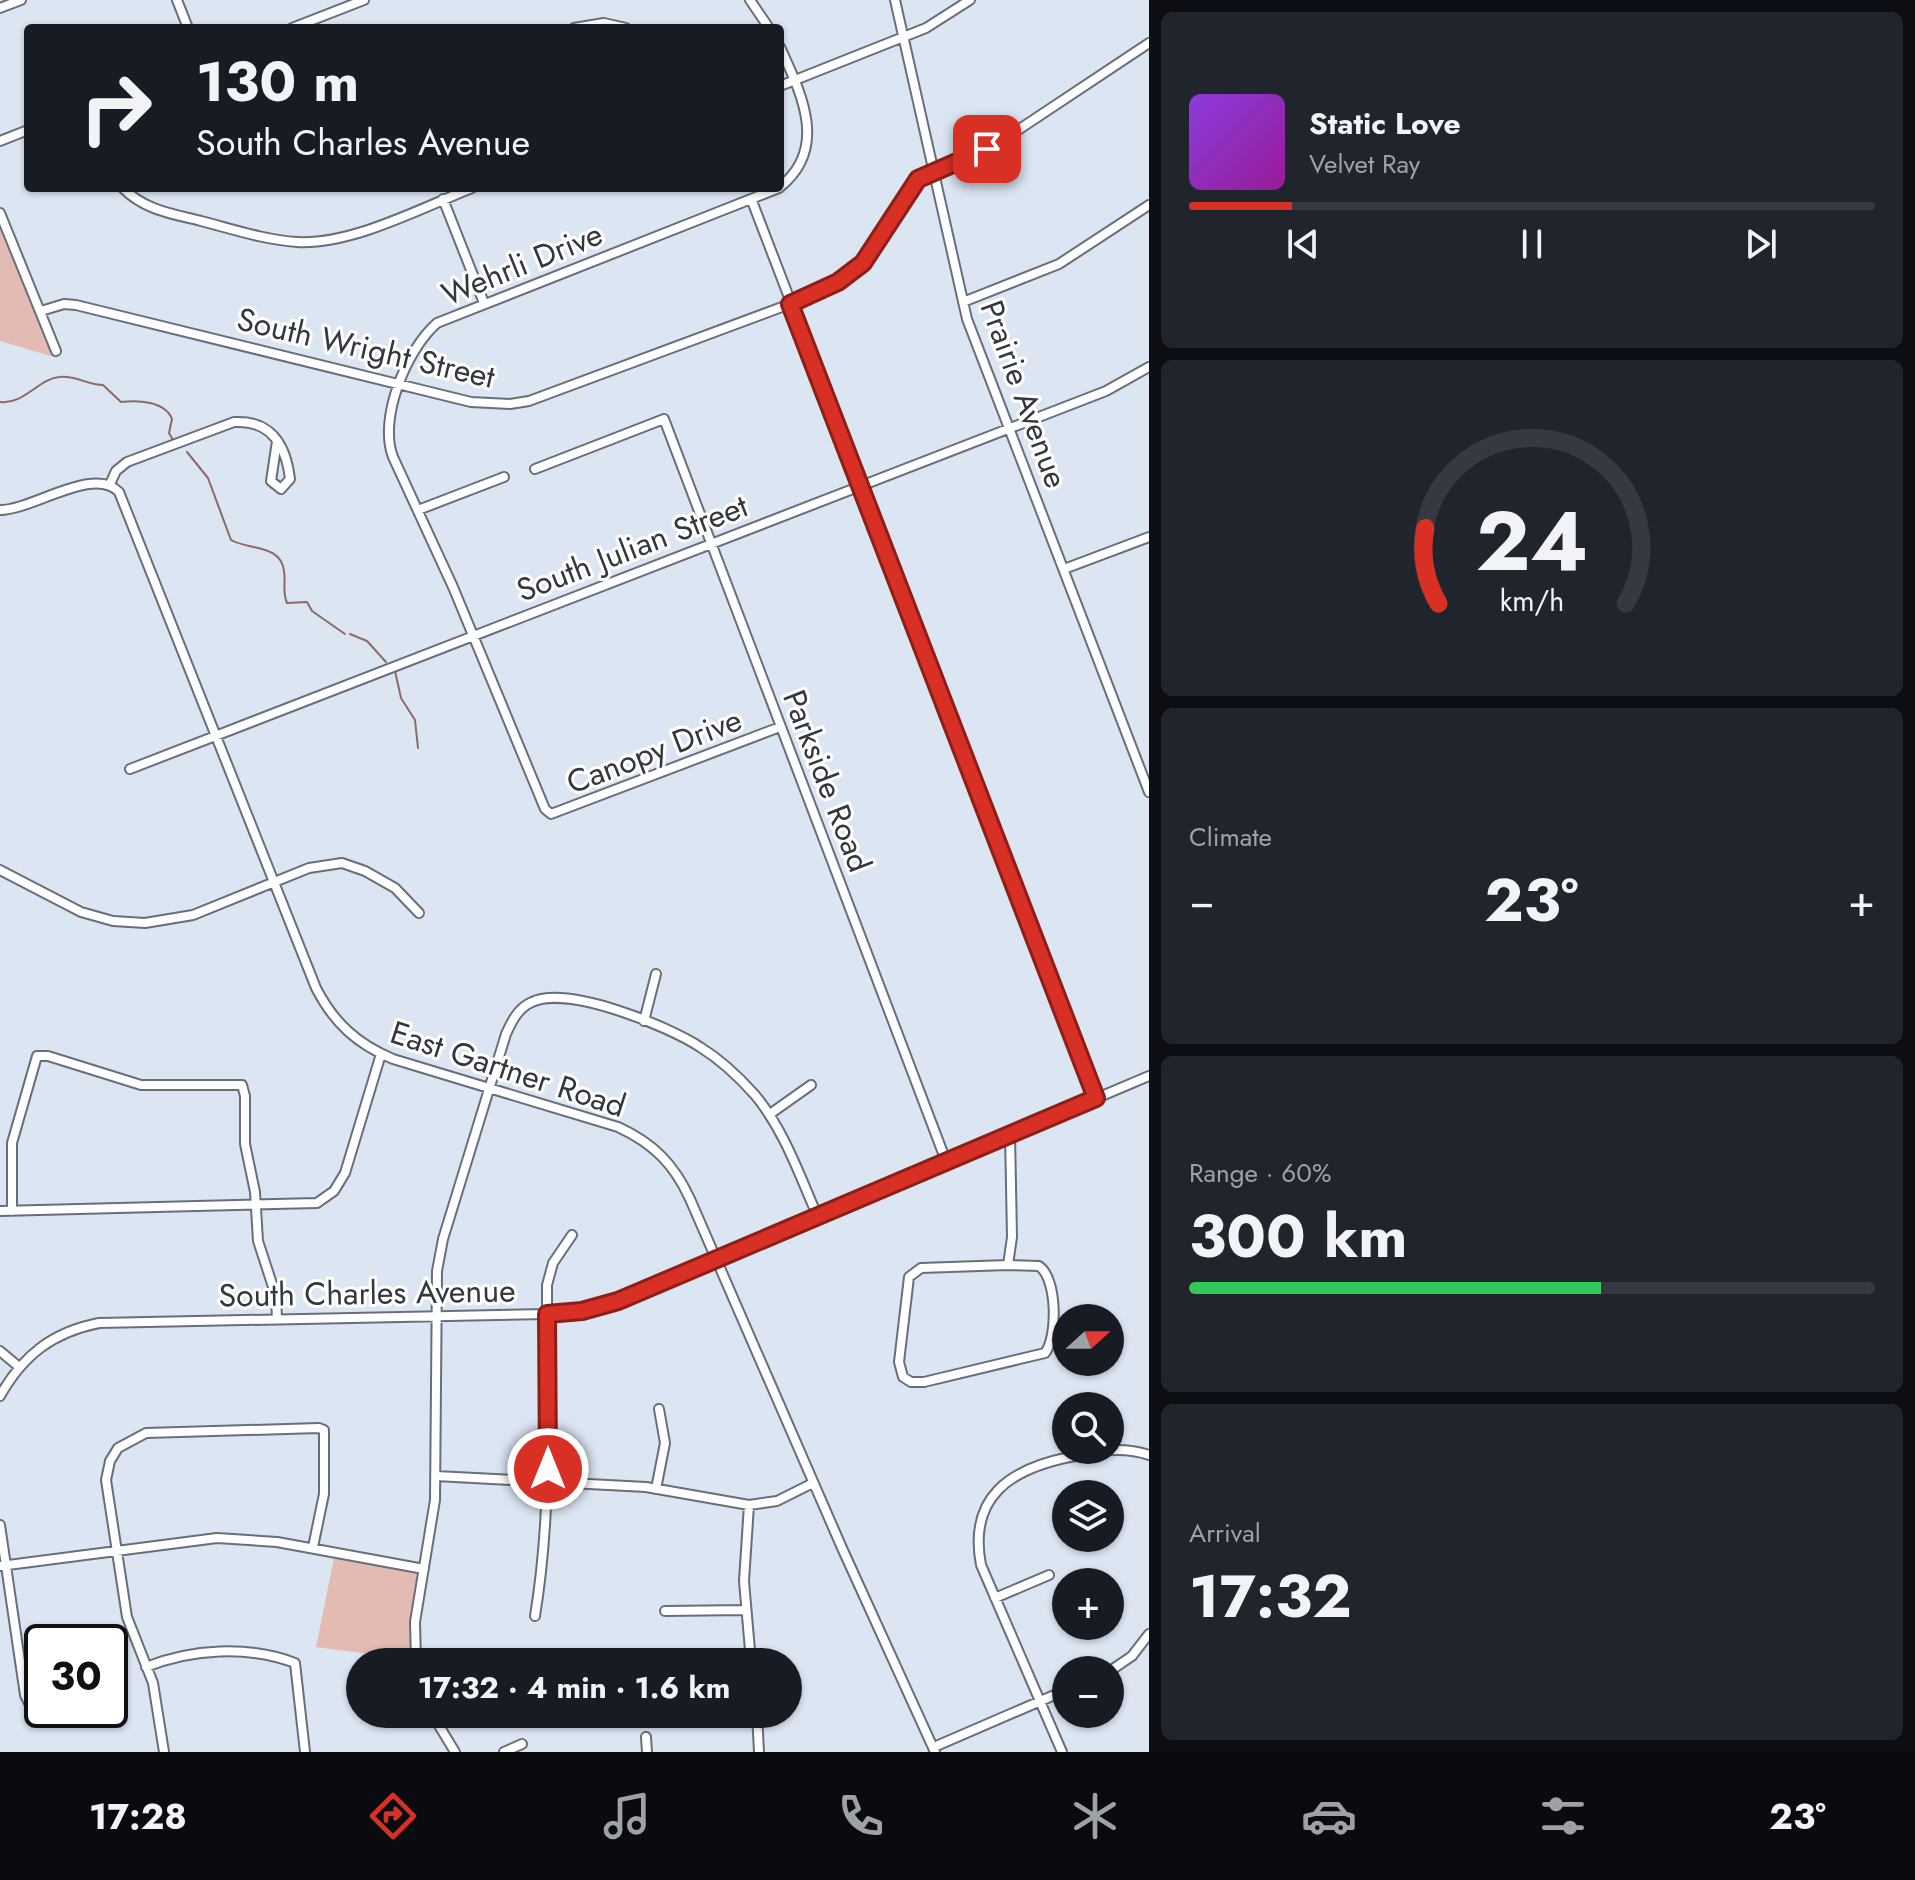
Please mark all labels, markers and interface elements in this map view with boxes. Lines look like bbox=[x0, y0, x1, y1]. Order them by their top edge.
text: 130 m bbox=[196, 41, 359, 122]
icon: right bbox=[64, 56, 168, 160]
text: Static Love bbox=[1309, 102, 1461, 145]
pin bbox=[953, 115, 1021, 183]
text: South Charles Avenue bbox=[196, 116, 530, 168]
icon: arrive bbox=[965, 127, 1009, 171]
text: Velvet Ray bbox=[1309, 145, 1420, 183]
street label: Wehrli Drive bbox=[435, 211, 609, 317]
icon: previous bbox=[1281, 222, 1325, 266]
icon: pause bbox=[1510, 222, 1554, 266]
icon: next bbox=[1739, 222, 1783, 266]
street label: Prairie Avenue bbox=[969, 294, 1079, 494]
street label: South Wright Street bbox=[233, 296, 500, 400]
text: 24 bbox=[1476, 481, 1588, 601]
street label: South Julian Street bbox=[510, 483, 755, 613]
text: km/h bbox=[1500, 580, 1564, 622]
street label: Parkside Road bbox=[771, 683, 883, 879]
street label: Canopy Drive bbox=[560, 697, 748, 805]
text: Climate bbox=[1189, 818, 1272, 856]
text: 23° bbox=[1484, 857, 1579, 944]
text: − bbox=[1189, 869, 1215, 933]
text: + bbox=[1848, 869, 1875, 933]
street label: East Gartner Road bbox=[384, 1009, 632, 1129]
text: Range · 60% bbox=[1189, 1154, 1331, 1192]
text: 300 km bbox=[1189, 1193, 1408, 1280]
street label: South Charles Avenue bbox=[218, 1267, 516, 1319]
north arrow bbox=[1052, 1304, 1124, 1376]
map controls bbox=[1052, 1304, 1124, 1728]
button: search bbox=[1052, 1392, 1124, 1464]
position arrow bbox=[506, 1427, 590, 1511]
button: layers bbox=[1052, 1480, 1124, 1552]
text: Arrival bbox=[1189, 1514, 1261, 1552]
text: 17:32 bbox=[1189, 1553, 1352, 1640]
button: + bbox=[1052, 1568, 1124, 1640]
speed limit sign: 30 bbox=[24, 1624, 128, 1728]
button: − bbox=[1052, 1656, 1124, 1728]
text: 17:32 · 4 min · 1.6 km bbox=[418, 1666, 730, 1709]
icon: directions bbox=[365, 1788, 421, 1844]
icon: music bbox=[599, 1788, 655, 1844]
icon: phone bbox=[833, 1788, 889, 1844]
icon: climate bbox=[1067, 1788, 1123, 1844]
icon: car bbox=[1301, 1788, 1357, 1844]
icon: filters bbox=[1535, 1788, 1591, 1844]
text: 17:28 bbox=[89, 1790, 187, 1842]
text: 23° bbox=[1769, 1790, 1826, 1842]

